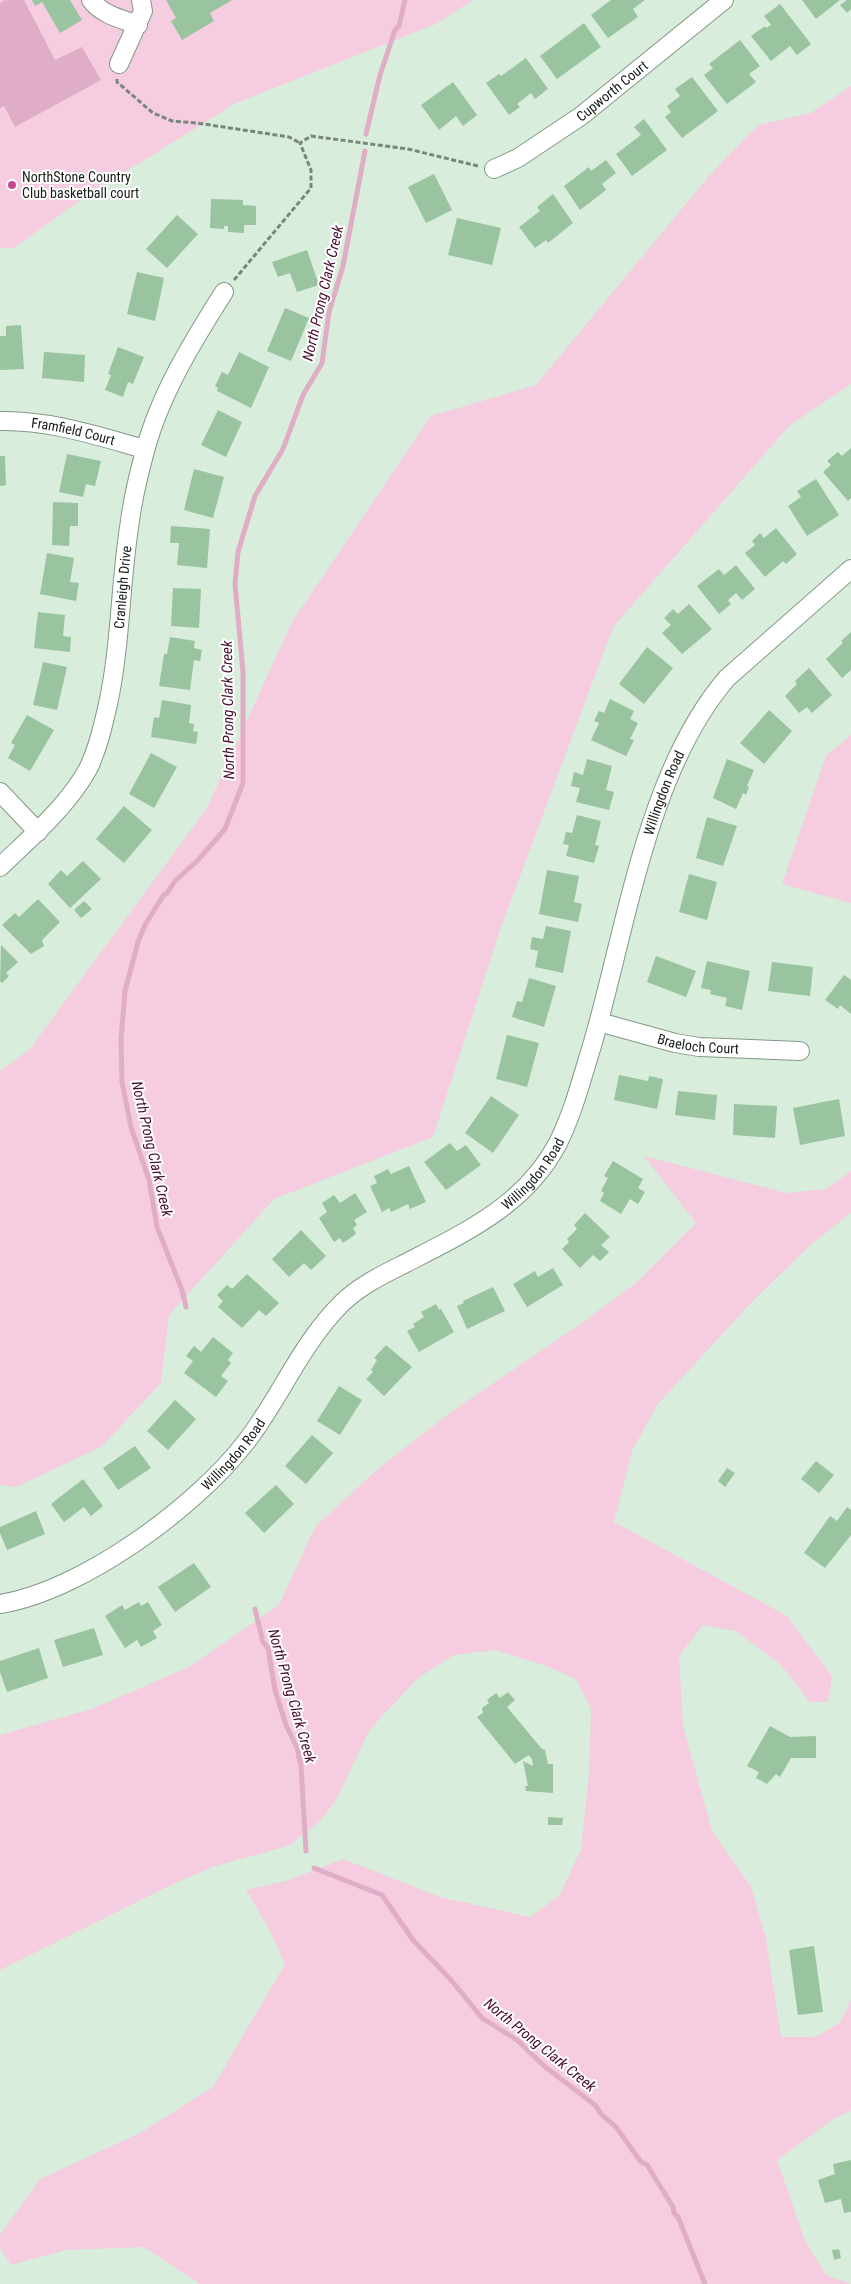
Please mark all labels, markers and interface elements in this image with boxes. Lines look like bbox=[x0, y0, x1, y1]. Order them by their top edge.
street label: Cupworth Court bbox=[573, 57, 651, 125]
place label: NorthStone Country Club basketball court bbox=[22, 169, 139, 201]
marker: NorthStone Country Club basketball court bbox=[6, 179, 18, 191]
water label: North Prong Clark Creek bbox=[299, 223, 347, 363]
street label: Framfield Court bbox=[30, 414, 117, 448]
street label: Cranleigh Drive bbox=[111, 545, 134, 630]
water label: North Prong Clark Creek bbox=[218, 640, 238, 780]
street label: Willingdon Road bbox=[640, 748, 687, 837]
street label: Braeloch Court bbox=[656, 1031, 739, 1057]
water label: North Prong Clark Creek bbox=[128, 1079, 176, 1219]
street label: Willingdon Road bbox=[498, 1135, 567, 1213]
street label: Willingdon Road bbox=[198, 1416, 268, 1493]
water label: North Prong Clark Creek bbox=[264, 1627, 320, 1766]
water label: North Prong Clark Creek bbox=[480, 1994, 600, 2096]

